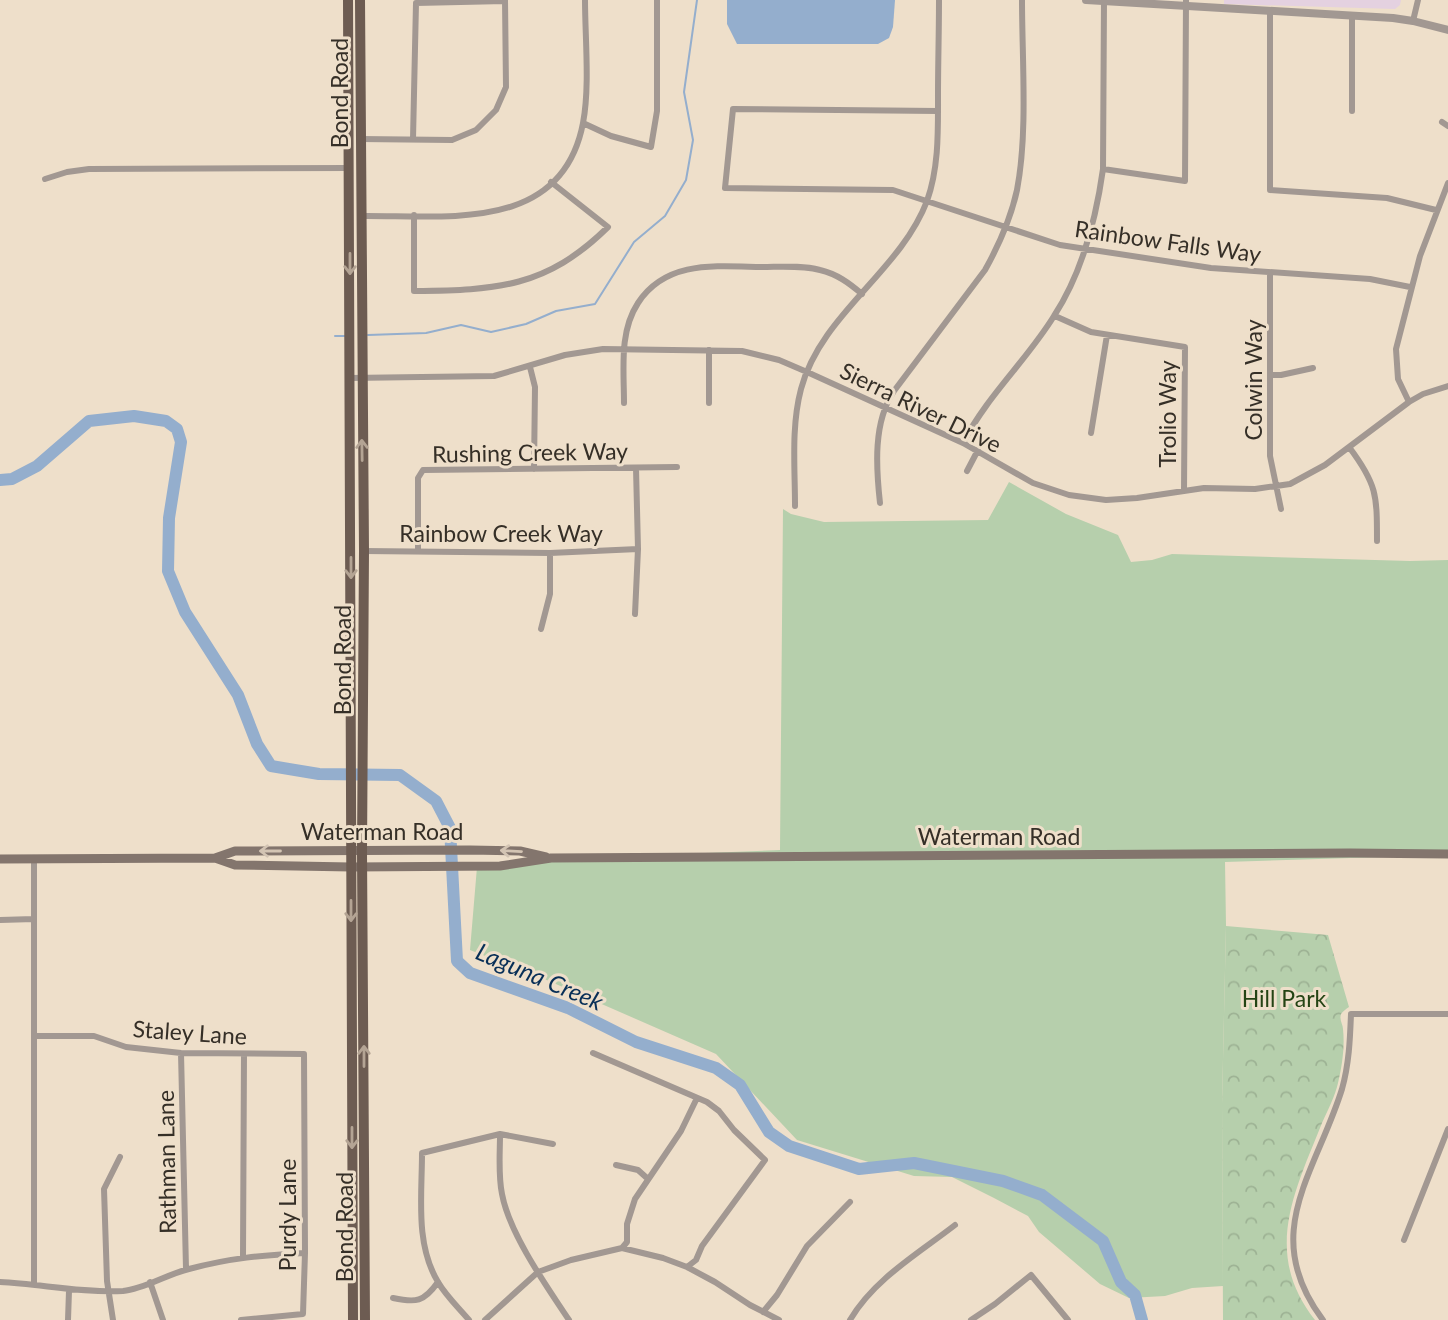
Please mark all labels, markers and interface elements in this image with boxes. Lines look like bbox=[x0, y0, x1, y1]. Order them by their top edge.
street label: Bond Road bbox=[325, 38, 353, 148]
street label: Rainbow Falls Way bbox=[1073, 214, 1263, 268]
one-way arrow bbox=[343, 252, 357, 275]
street label: Colwin Way bbox=[1239, 319, 1267, 441]
street label: Sierra River Drive bbox=[836, 356, 1006, 458]
street label: Trolio Way bbox=[1153, 360, 1181, 468]
street label: Rushing Creek Way bbox=[432, 436, 628, 468]
one-way arrow bbox=[355, 439, 369, 462]
street label: Rainbow Creek Way bbox=[399, 519, 603, 547]
one-way arrow bbox=[344, 557, 358, 580]
street label: Bond Road bbox=[328, 605, 356, 715]
street label: Waterman Road bbox=[301, 817, 463, 845]
street label: Waterman Road bbox=[918, 822, 1080, 850]
one-way arrow bbox=[259, 844, 282, 858]
one-way arrow bbox=[500, 845, 523, 858]
one-way arrow bbox=[344, 899, 358, 922]
water label: Laguna Creek bbox=[472, 936, 608, 1016]
park label: Hill Park bbox=[1242, 984, 1327, 1012]
street label: Staley Lane bbox=[132, 1014, 248, 1050]
one-way arrow bbox=[357, 1045, 371, 1068]
street label: Rathman Lane bbox=[151, 1090, 181, 1234]
one-way arrow bbox=[345, 1126, 359, 1149]
street label: Purdy Lane bbox=[273, 1159, 301, 1271]
street label: Bond Road bbox=[330, 1172, 358, 1282]

